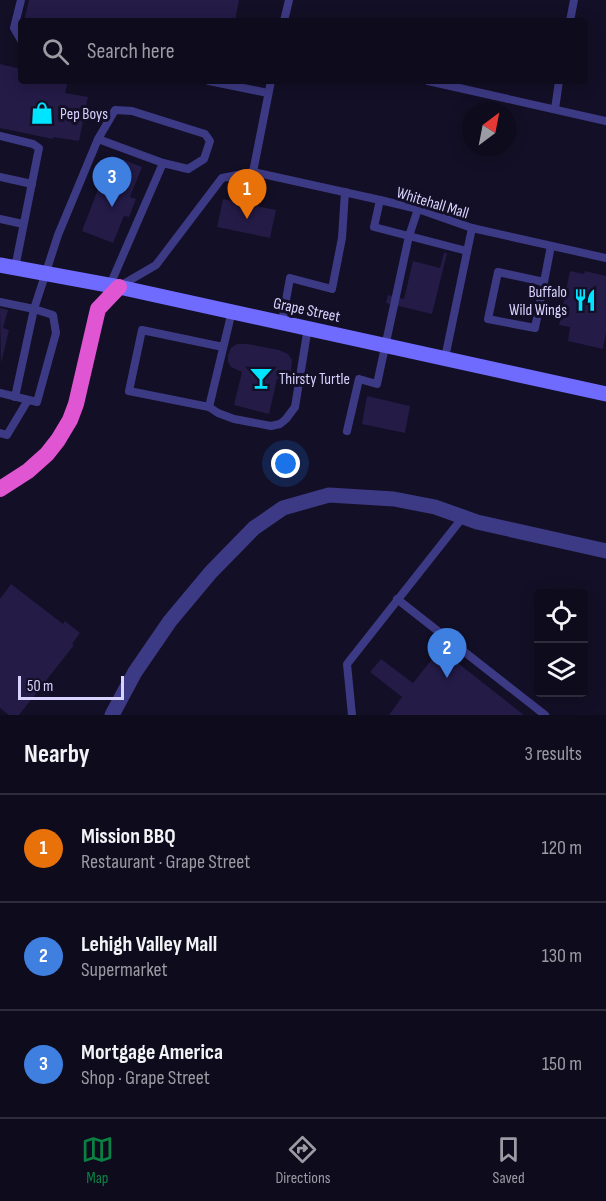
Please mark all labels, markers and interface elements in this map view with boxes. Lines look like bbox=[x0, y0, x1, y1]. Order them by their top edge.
search box bbox=[18, 18, 588, 84]
icon: search bbox=[39, 35, 72, 68]
text: Search here bbox=[87, 38, 174, 65]
shop icon: Pep Boys bbox=[29, 100, 55, 126]
north arrow bbox=[462, 102, 516, 156]
place label: Pep Boys bbox=[60, 105, 108, 124]
pin: 3 bbox=[92, 158, 132, 207]
pin: 1 bbox=[228, 170, 266, 219]
street label: Whitehall Mall bbox=[394, 183, 471, 223]
place label: Buffalo Wild Wings bbox=[509, 283, 567, 320]
restaurant icon: Buffalo Wild Wings bbox=[572, 287, 598, 313]
street label: Grape Street bbox=[272, 294, 342, 327]
bar icon: Thirsty Turtle bbox=[248, 365, 274, 391]
place label: Thirsty Turtle bbox=[279, 370, 350, 389]
your location bbox=[271, 449, 300, 478]
map controls bbox=[534, 589, 588, 697]
button: locate bbox=[534, 589, 588, 643]
pin: 2 bbox=[428, 628, 466, 678]
button: layers bbox=[534, 643, 588, 697]
scale bar bbox=[18, 673, 124, 700]
text: 50 m bbox=[27, 677, 53, 696]
text: Nearby bbox=[24, 739, 90, 770]
text: 3 results bbox=[525, 742, 582, 766]
text: Mission BBQ bbox=[81, 823, 176, 850]
text: 1 bbox=[40, 836, 47, 860]
text: 120 m bbox=[542, 836, 582, 860]
text: Restaurant · Grape Street bbox=[81, 850, 250, 874]
text: Lehigh Valley Mall bbox=[81, 931, 217, 958]
text: 2 bbox=[39, 944, 48, 968]
text: 130 m bbox=[542, 944, 582, 968]
text: Supermarket bbox=[81, 958, 168, 982]
text: Mortgage America bbox=[81, 1039, 223, 1066]
text: 3 bbox=[39, 1052, 48, 1076]
text: 150 m bbox=[542, 1052, 582, 1076]
text: Shop · Grape Street bbox=[81, 1066, 210, 1090]
tab: Map bbox=[81, 1133, 114, 1188]
tab: Directions bbox=[275, 1133, 331, 1188]
tab: Saved bbox=[492, 1133, 525, 1188]

